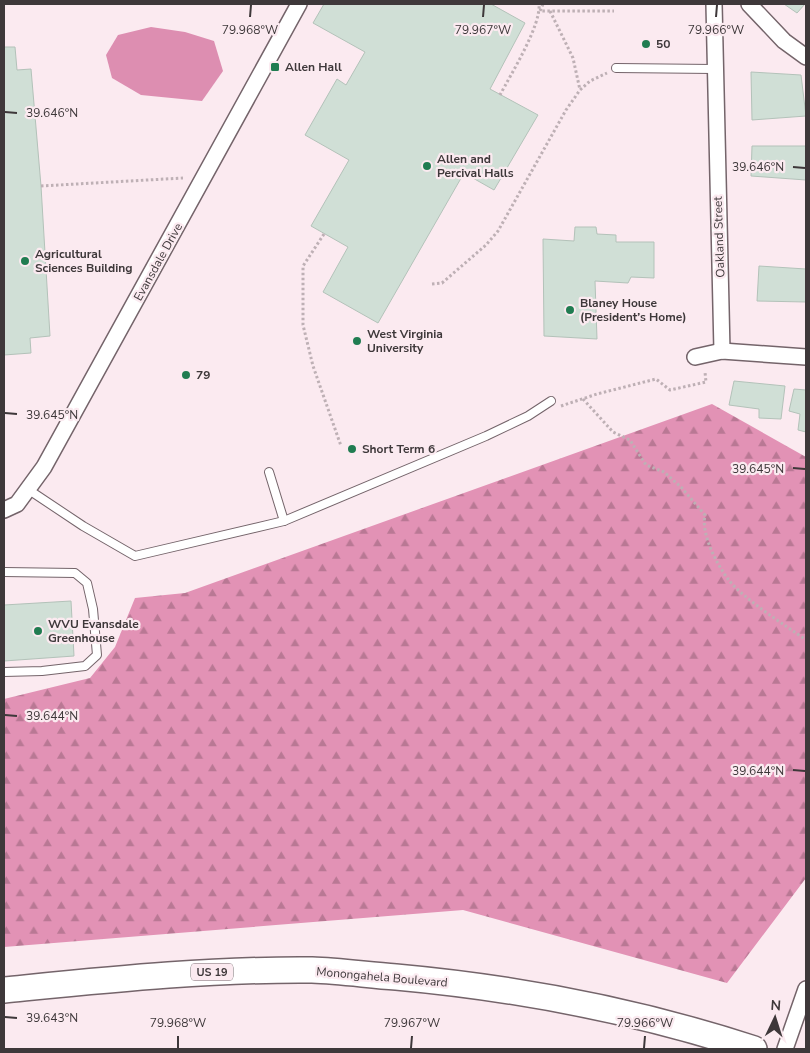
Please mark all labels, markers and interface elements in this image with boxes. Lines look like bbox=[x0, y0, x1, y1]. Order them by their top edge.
text: 79.968°W bbox=[222, 22, 278, 38]
text: 79.967°W bbox=[455, 22, 511, 38]
text: 79.966°W bbox=[688, 22, 744, 38]
place label: 50 bbox=[656, 36, 670, 52]
marker: 50 bbox=[640, 38, 652, 50]
place label: Allen Hall bbox=[285, 59, 342, 75]
marker: Allen Hall bbox=[269, 61, 281, 73]
text: 39.646°N bbox=[26, 105, 78, 121]
place label: Allen and Percival Halls bbox=[437, 151, 514, 181]
text: 39.646°N bbox=[732, 159, 784, 175]
marker: Allen and Percival Halls bbox=[421, 160, 433, 172]
street label: Oakland Street bbox=[710, 195, 728, 278]
street label: Evansdale Drive bbox=[130, 220, 186, 304]
place label: Agricultural Sciences Building bbox=[35, 246, 133, 276]
marker: Agricultural Sciences Building bbox=[19, 255, 31, 267]
place label: Blaney House (President’s Home) bbox=[580, 295, 687, 325]
marker: Blaney House (President’s Home) bbox=[564, 304, 576, 316]
place label: West Virginia University bbox=[367, 326, 443, 356]
marker: West Virginia University bbox=[351, 335, 363, 347]
place label: 79 bbox=[196, 367, 210, 383]
marker: 79 bbox=[180, 369, 192, 381]
text: 39.645°N bbox=[26, 407, 78, 423]
place label: Short Term 6 bbox=[362, 441, 435, 457]
marker: Short Term 6 bbox=[346, 443, 358, 455]
text: 39.645°N bbox=[732, 461, 784, 477]
place label: WVU Evansdale Greenhouse bbox=[48, 616, 139, 646]
marker: WVU Evansdale Greenhouse bbox=[32, 625, 44, 637]
text: 39.644°N bbox=[26, 708, 78, 724]
text: 39.644°N bbox=[732, 763, 784, 779]
street label: Monongahela Boulevard bbox=[316, 963, 448, 991]
road number: US 19 bbox=[191, 964, 233, 980]
north arrow bbox=[750, 993, 800, 1043]
text: N bbox=[770, 996, 782, 1015]
text: 39.643°N bbox=[26, 1010, 78, 1026]
text: 79.968°W bbox=[150, 1015, 206, 1031]
text: 79.967°W bbox=[384, 1015, 440, 1031]
text: 79.966°W bbox=[617, 1015, 673, 1031]

